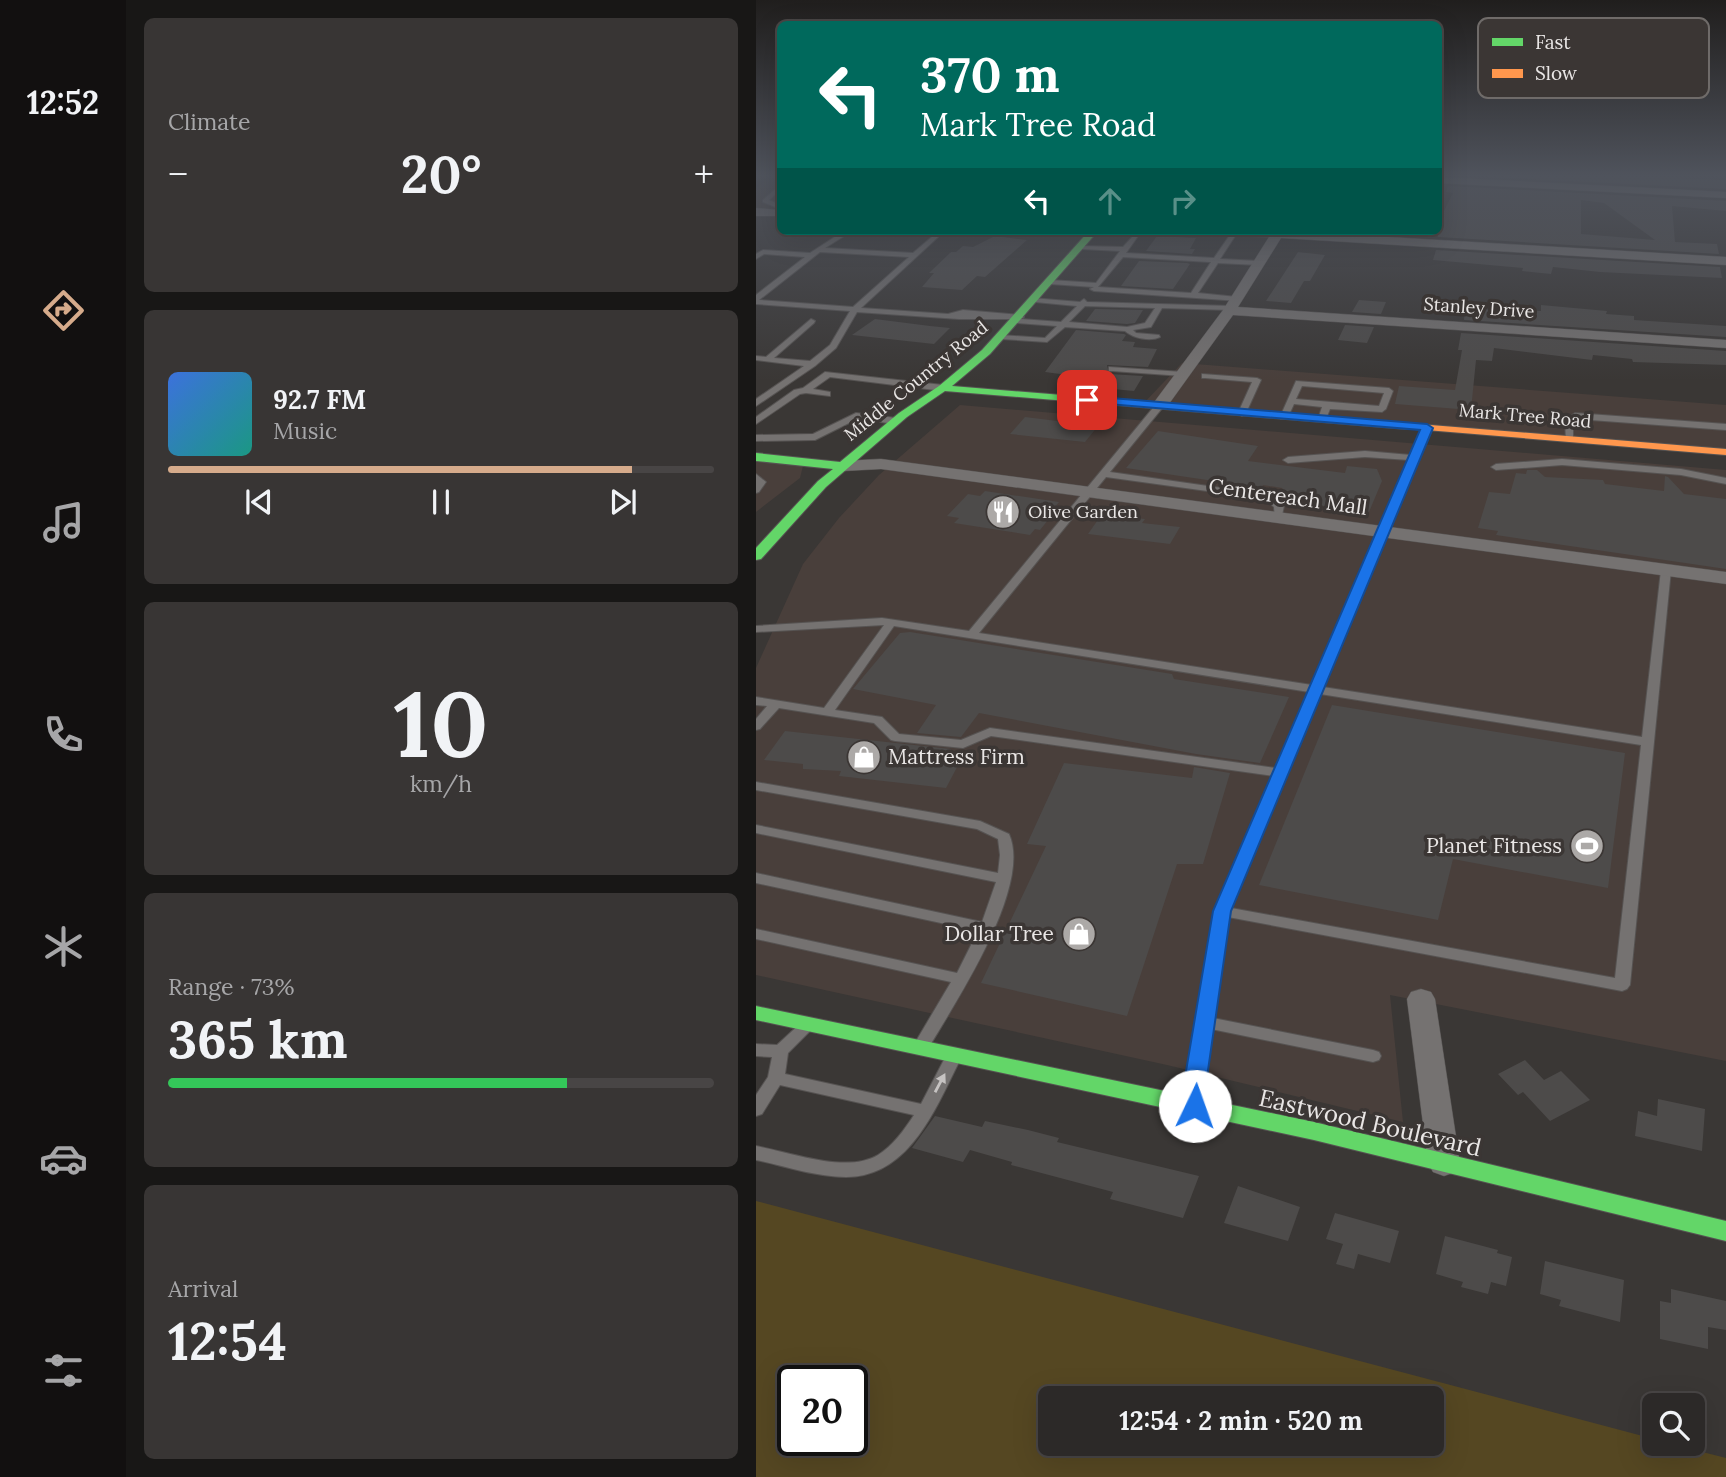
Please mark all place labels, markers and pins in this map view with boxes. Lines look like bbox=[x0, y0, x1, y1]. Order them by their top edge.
pin bbox=[1057, 370, 1117, 430]
restaurant icon: Olive Garden bbox=[984, 493, 1022, 531]
place label: Olive Garden bbox=[1028, 500, 1138, 523]
shop icon: Mattress Firm bbox=[845, 738, 883, 776]
place label: Mattress Firm bbox=[888, 743, 1025, 770]
sports icon: Planet Fitness bbox=[1568, 827, 1606, 865]
place label: Planet Fitness bbox=[1426, 832, 1562, 859]
shop icon: Dollar Tree bbox=[1060, 915, 1098, 953]
place label: Dollar Tree bbox=[944, 920, 1054, 947]

